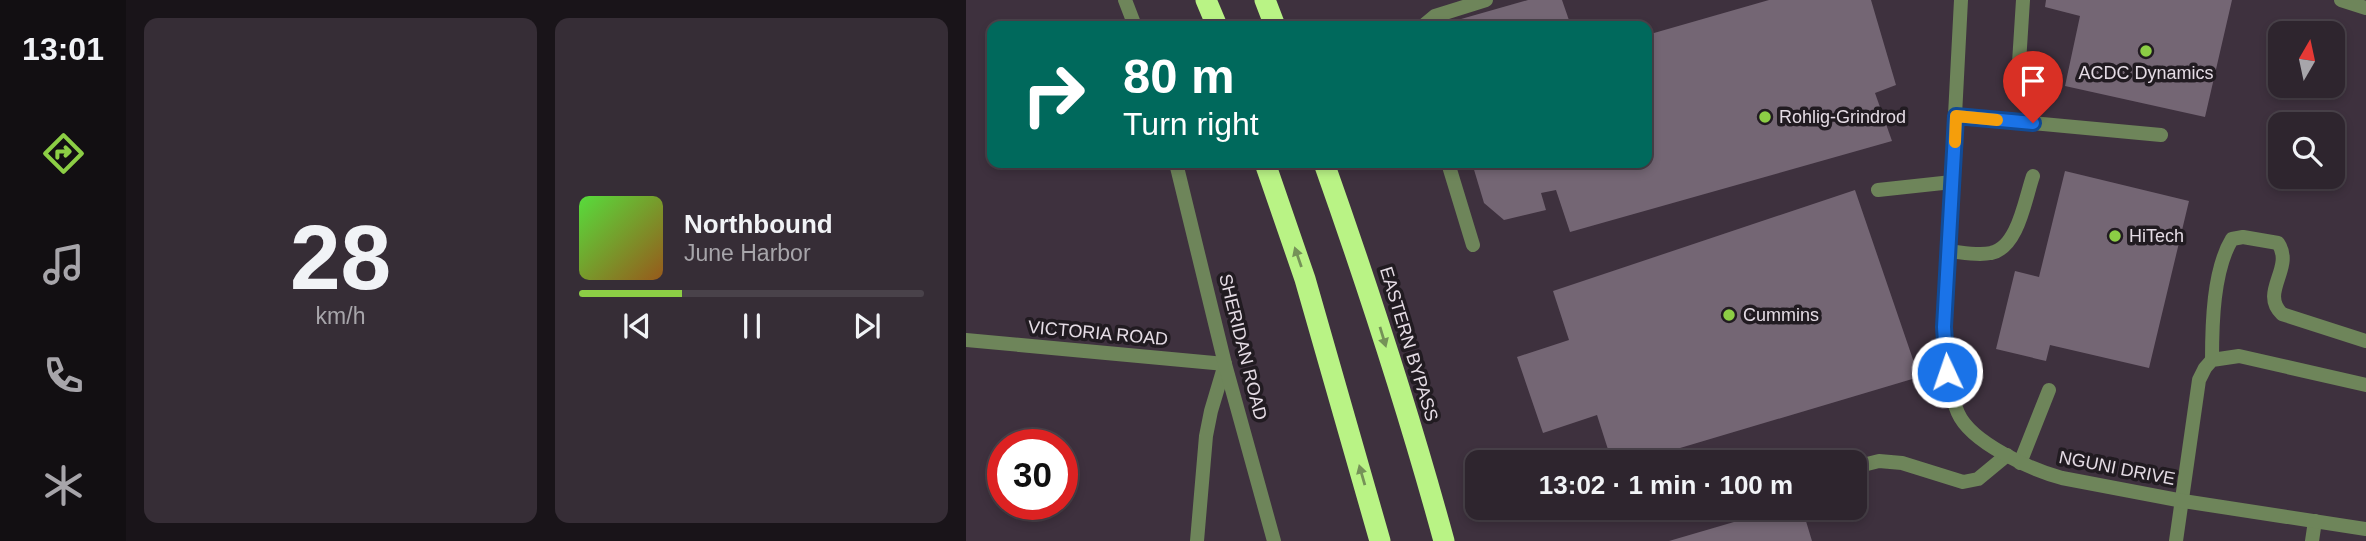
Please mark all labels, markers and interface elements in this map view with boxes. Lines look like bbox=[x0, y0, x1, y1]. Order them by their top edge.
north arrow bbox=[2268, 21, 2345, 98]
map controls bbox=[2268, 21, 2345, 189]
text: 13:01 bbox=[22, 31, 104, 67]
marker: ACDC Dynamics bbox=[2138, 43, 2154, 59]
icon: right bbox=[1008, 49, 1099, 140]
text: 80 m bbox=[1123, 49, 1235, 103]
pin bbox=[2003, 51, 2063, 123]
icon: arrive bbox=[2014, 62, 2052, 100]
place label: ACDC Dynamics bbox=[2078, 63, 2214, 83]
text: Turn right bbox=[1123, 106, 1259, 142]
place label: Rohlig-Grindrod bbox=[1779, 107, 1906, 127]
marker: Rohlig-Grindrod bbox=[1757, 109, 1773, 125]
button: search bbox=[2268, 112, 2345, 189]
icon: directions bbox=[39, 129, 88, 178]
text: 28 bbox=[290, 207, 391, 308]
text: Northbound bbox=[684, 209, 833, 239]
place label: HiTech bbox=[2129, 226, 2184, 246]
marker: HiTech bbox=[2107, 228, 2123, 244]
icon: music bbox=[39, 240, 88, 289]
text: June Harbor bbox=[684, 240, 811, 266]
one-way arrow bbox=[1292, 246, 1303, 267]
street label: EASTERN BYPASS bbox=[1376, 264, 1442, 424]
street label: SHERIDAN ROAD bbox=[1215, 272, 1271, 422]
text: km/h bbox=[316, 303, 365, 329]
place label: Cummins bbox=[1743, 305, 1819, 325]
icon: previous bbox=[618, 307, 656, 345]
icon: pause bbox=[733, 307, 771, 345]
icon: next bbox=[848, 307, 886, 345]
marker: Cummins bbox=[1721, 307, 1737, 323]
street label: VICTORIA ROAD bbox=[1027, 317, 1169, 349]
one-way arrow bbox=[1378, 327, 1389, 348]
position arrow bbox=[1910, 335, 1984, 409]
icon: phone bbox=[39, 351, 88, 400]
speed limit sign: 30 bbox=[987, 429, 1078, 520]
street label: NGUNI DRIVE bbox=[2057, 447, 2177, 489]
icon: climate bbox=[39, 461, 88, 510]
one-way arrow bbox=[1356, 465, 1366, 486]
text: 13:02 · 1 min · 100 m bbox=[1539, 470, 1793, 500]

